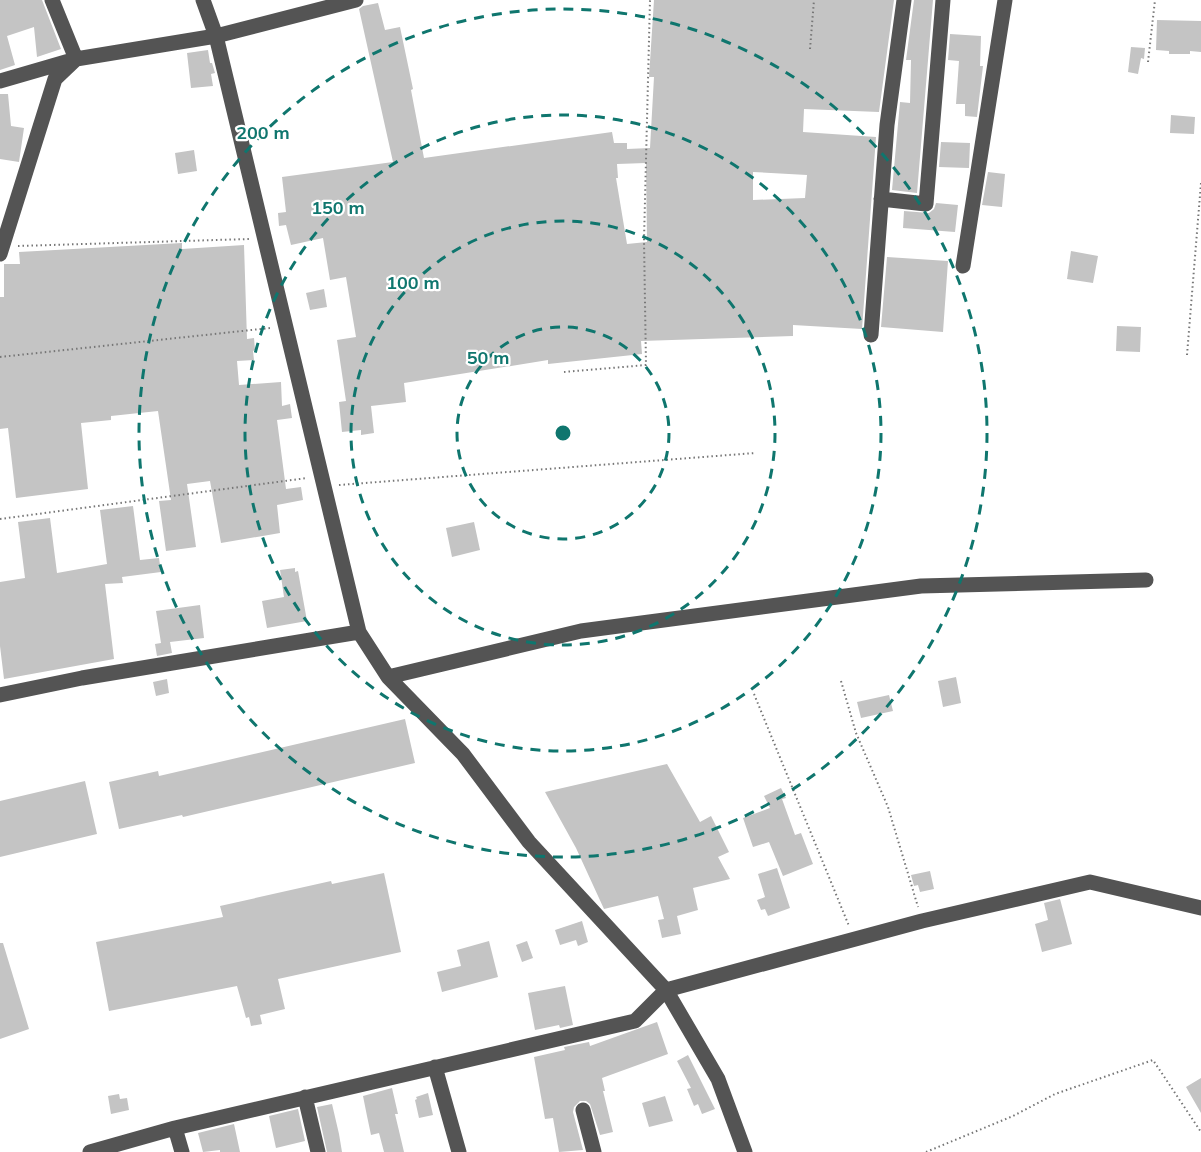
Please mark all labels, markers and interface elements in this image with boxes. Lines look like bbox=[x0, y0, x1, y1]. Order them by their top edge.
text: 200 m bbox=[236, 121, 290, 144]
text: 150 m bbox=[311, 196, 365, 219]
text: 100 m bbox=[386, 271, 440, 294]
text: 50 m bbox=[467, 346, 509, 369]
centre of rings bbox=[553, 423, 573, 443]

